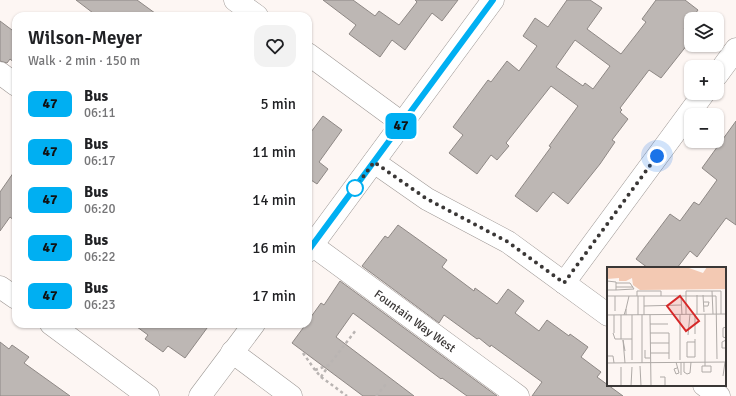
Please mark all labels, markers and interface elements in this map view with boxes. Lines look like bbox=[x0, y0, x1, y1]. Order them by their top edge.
map controls bbox=[684, 12, 724, 148]
button: layers bbox=[684, 12, 724, 52]
button: heart bbox=[254, 25, 296, 67]
text: Wilson-Meyer bbox=[28, 26, 142, 50]
text: Walk · 2 min · 150 m bbox=[28, 53, 140, 69]
button: + bbox=[684, 60, 724, 100]
text: Bus bbox=[84, 87, 108, 105]
text: 47 bbox=[42, 95, 58, 112]
text: 5 min bbox=[260, 95, 296, 113]
text: 06:11 bbox=[84, 105, 116, 121]
button: − bbox=[684, 108, 724, 148]
line badge: 47 bbox=[383, 113, 419, 139]
text: 47 bbox=[393, 117, 409, 134]
text: Bus bbox=[84, 135, 108, 153]
text: 47 bbox=[42, 143, 58, 160]
text: 11 min bbox=[252, 143, 296, 161]
your location bbox=[647, 146, 667, 166]
text: 06:17 bbox=[84, 153, 116, 169]
unlabelled marker bbox=[346, 179, 364, 197]
text: Bus bbox=[84, 183, 108, 201]
text: 47 bbox=[42, 191, 58, 208]
text: 14 min bbox=[252, 191, 296, 209]
text: 06:20 bbox=[84, 201, 116, 217]
text: Bus bbox=[84, 231, 108, 249]
text: 47 bbox=[42, 239, 58, 256]
text: 16 min bbox=[252, 239, 296, 257]
text: 06:22 bbox=[84, 249, 116, 265]
inset map bbox=[607, 267, 726, 386]
text: Bus bbox=[84, 279, 108, 297]
text: 47 bbox=[42, 287, 58, 304]
text: 17 min bbox=[252, 287, 296, 305]
street label: Fountain Way West bbox=[371, 287, 458, 356]
text: 06:23 bbox=[84, 297, 116, 313]

